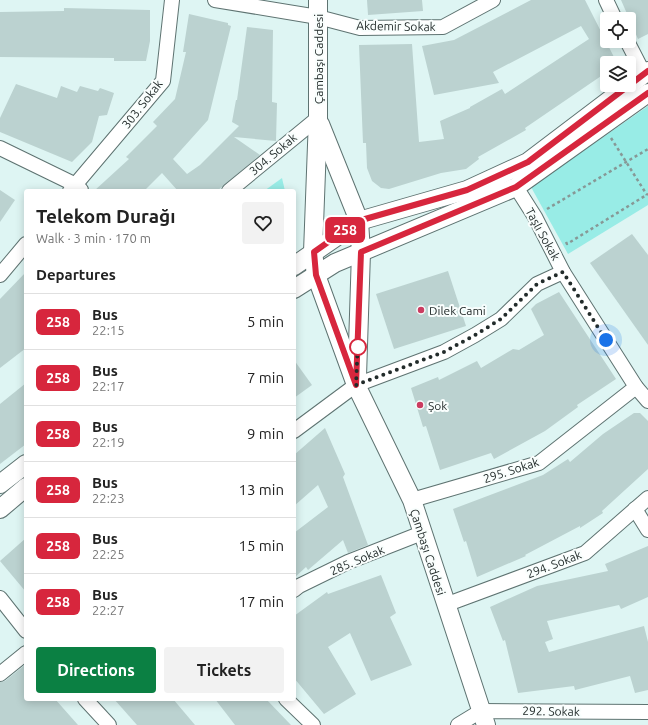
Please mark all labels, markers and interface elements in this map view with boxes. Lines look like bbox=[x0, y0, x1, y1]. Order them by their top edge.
map controls bbox=[600, 12, 636, 92]
button: locate bbox=[600, 12, 636, 48]
street label: Çambaşı Caddesi bbox=[312, 14, 325, 104]
street label: Akdemir Sokak bbox=[356, 19, 436, 33]
button: layers bbox=[600, 56, 636, 92]
street label: 303. Sokak bbox=[119, 77, 165, 131]
street label: 304. Sokak bbox=[247, 131, 299, 177]
button: heart bbox=[242, 202, 284, 244]
text: Telekom Durağı bbox=[36, 205, 176, 227]
street label: Taşlı Sokak bbox=[523, 205, 563, 263]
line badge: 258 bbox=[322, 217, 368, 243]
text: 258 bbox=[333, 222, 357, 238]
text: Walk · 3 min · 170 m bbox=[36, 231, 151, 245]
text: Departures bbox=[36, 266, 116, 283]
place label: Dilek Cami bbox=[429, 304, 486, 317]
marker: Dilek Cami bbox=[416, 305, 426, 315]
text: Bus bbox=[92, 306, 118, 323]
text: 5 min bbox=[247, 313, 284, 330]
text: 258 bbox=[46, 314, 70, 330]
text: 22:15 bbox=[92, 323, 125, 337]
your location bbox=[596, 330, 616, 350]
unlabelled marker bbox=[349, 338, 367, 356]
text: Bus bbox=[92, 362, 118, 379]
text: 7 min bbox=[247, 369, 284, 386]
text: 258 bbox=[46, 370, 70, 386]
text: 22:17 bbox=[92, 379, 125, 393]
place label: Şok bbox=[428, 399, 447, 412]
marker: Şok bbox=[415, 400, 425, 410]
text: Bus bbox=[92, 418, 118, 435]
text: 9 min bbox=[247, 425, 284, 442]
text: 258 bbox=[46, 426, 70, 442]
text: 22:19 bbox=[92, 435, 125, 449]
street label: 295. Sokak bbox=[482, 455, 540, 485]
text: Bus bbox=[92, 474, 118, 491]
text: 13 min bbox=[238, 481, 284, 498]
text: 258 bbox=[46, 482, 70, 498]
text: 22:23 bbox=[92, 491, 125, 505]
street label: Çambaşı Caddesi bbox=[408, 507, 448, 597]
text: Bus bbox=[92, 530, 118, 547]
text: 15 min bbox=[238, 537, 284, 554]
text: 258 bbox=[46, 538, 70, 554]
street label: 285. Sokak bbox=[328, 543, 386, 577]
text: 22:25 bbox=[92, 547, 125, 561]
street label: 294. Sokak bbox=[525, 548, 583, 580]
text: Bus bbox=[92, 586, 118, 603]
text: 17 min bbox=[238, 593, 284, 610]
text: 258 bbox=[46, 594, 70, 610]
text: 22:27 bbox=[92, 603, 125, 617]
button: Directions bbox=[36, 647, 156, 693]
button: Tickets bbox=[164, 647, 284, 693]
street label: 292. Sokak bbox=[522, 704, 580, 718]

